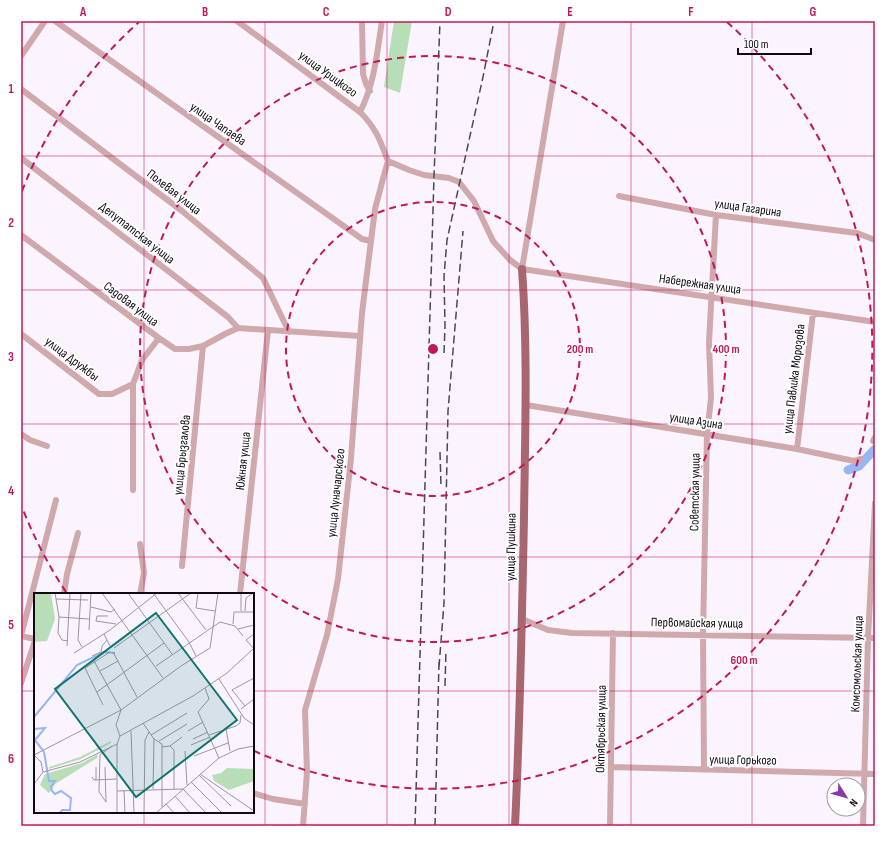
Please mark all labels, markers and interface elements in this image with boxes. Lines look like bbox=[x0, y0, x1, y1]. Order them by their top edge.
text: A bbox=[79, 4, 87, 20]
text: B bbox=[202, 4, 208, 20]
text: C bbox=[323, 4, 330, 20]
text: D bbox=[445, 4, 452, 20]
text: E bbox=[567, 4, 573, 20]
text: F bbox=[688, 4, 694, 20]
text: G bbox=[810, 4, 817, 20]
scale bar bbox=[738, 30, 811, 56]
text: 100 m bbox=[744, 37, 769, 52]
street label: улица Урицкого bbox=[295, 47, 361, 101]
text: 1 bbox=[8, 81, 14, 97]
street label: улица Чапаева bbox=[187, 99, 249, 149]
street label: Полевая улица bbox=[144, 166, 204, 218]
street label: улица Гагарина bbox=[714, 195, 782, 221]
street label: Депутатская улица bbox=[96, 199, 178, 267]
text: 2 bbox=[8, 215, 14, 231]
street label: Набережная улица bbox=[658, 270, 742, 298]
street label: Садовая улица bbox=[100, 278, 162, 330]
street label: улица Павлика Морозова bbox=[779, 323, 809, 435]
street label: улица Дружбы bbox=[42, 333, 102, 385]
centre of rings bbox=[426, 342, 440, 356]
text: 200 m bbox=[567, 342, 593, 357]
text: 400 m bbox=[713, 342, 739, 357]
text: 3 bbox=[8, 349, 14, 365]
street label: улица Азина bbox=[668, 409, 724, 433]
street label: улица Брызгалова bbox=[170, 414, 194, 496]
street label: Южная улица bbox=[232, 431, 254, 491]
street label: улица Луначарского bbox=[323, 448, 349, 538]
street label: Советская улица bbox=[686, 453, 704, 531]
text: 4 bbox=[8, 483, 14, 499]
street label: улица Пушкина bbox=[502, 513, 520, 581]
inset map bbox=[34, 593, 254, 813]
street label: Первомайская улица bbox=[651, 614, 743, 632]
street label: Комсомольская улица bbox=[847, 615, 867, 713]
text: 5 bbox=[8, 617, 14, 633]
text: 600 m bbox=[731, 653, 757, 668]
street label: Октябрьская улица bbox=[592, 685, 610, 773]
text: 6 bbox=[8, 751, 14, 767]
street label: улица Горького bbox=[709, 751, 777, 769]
north arrow bbox=[826, 777, 866, 817]
text: N bbox=[847, 796, 861, 809]

